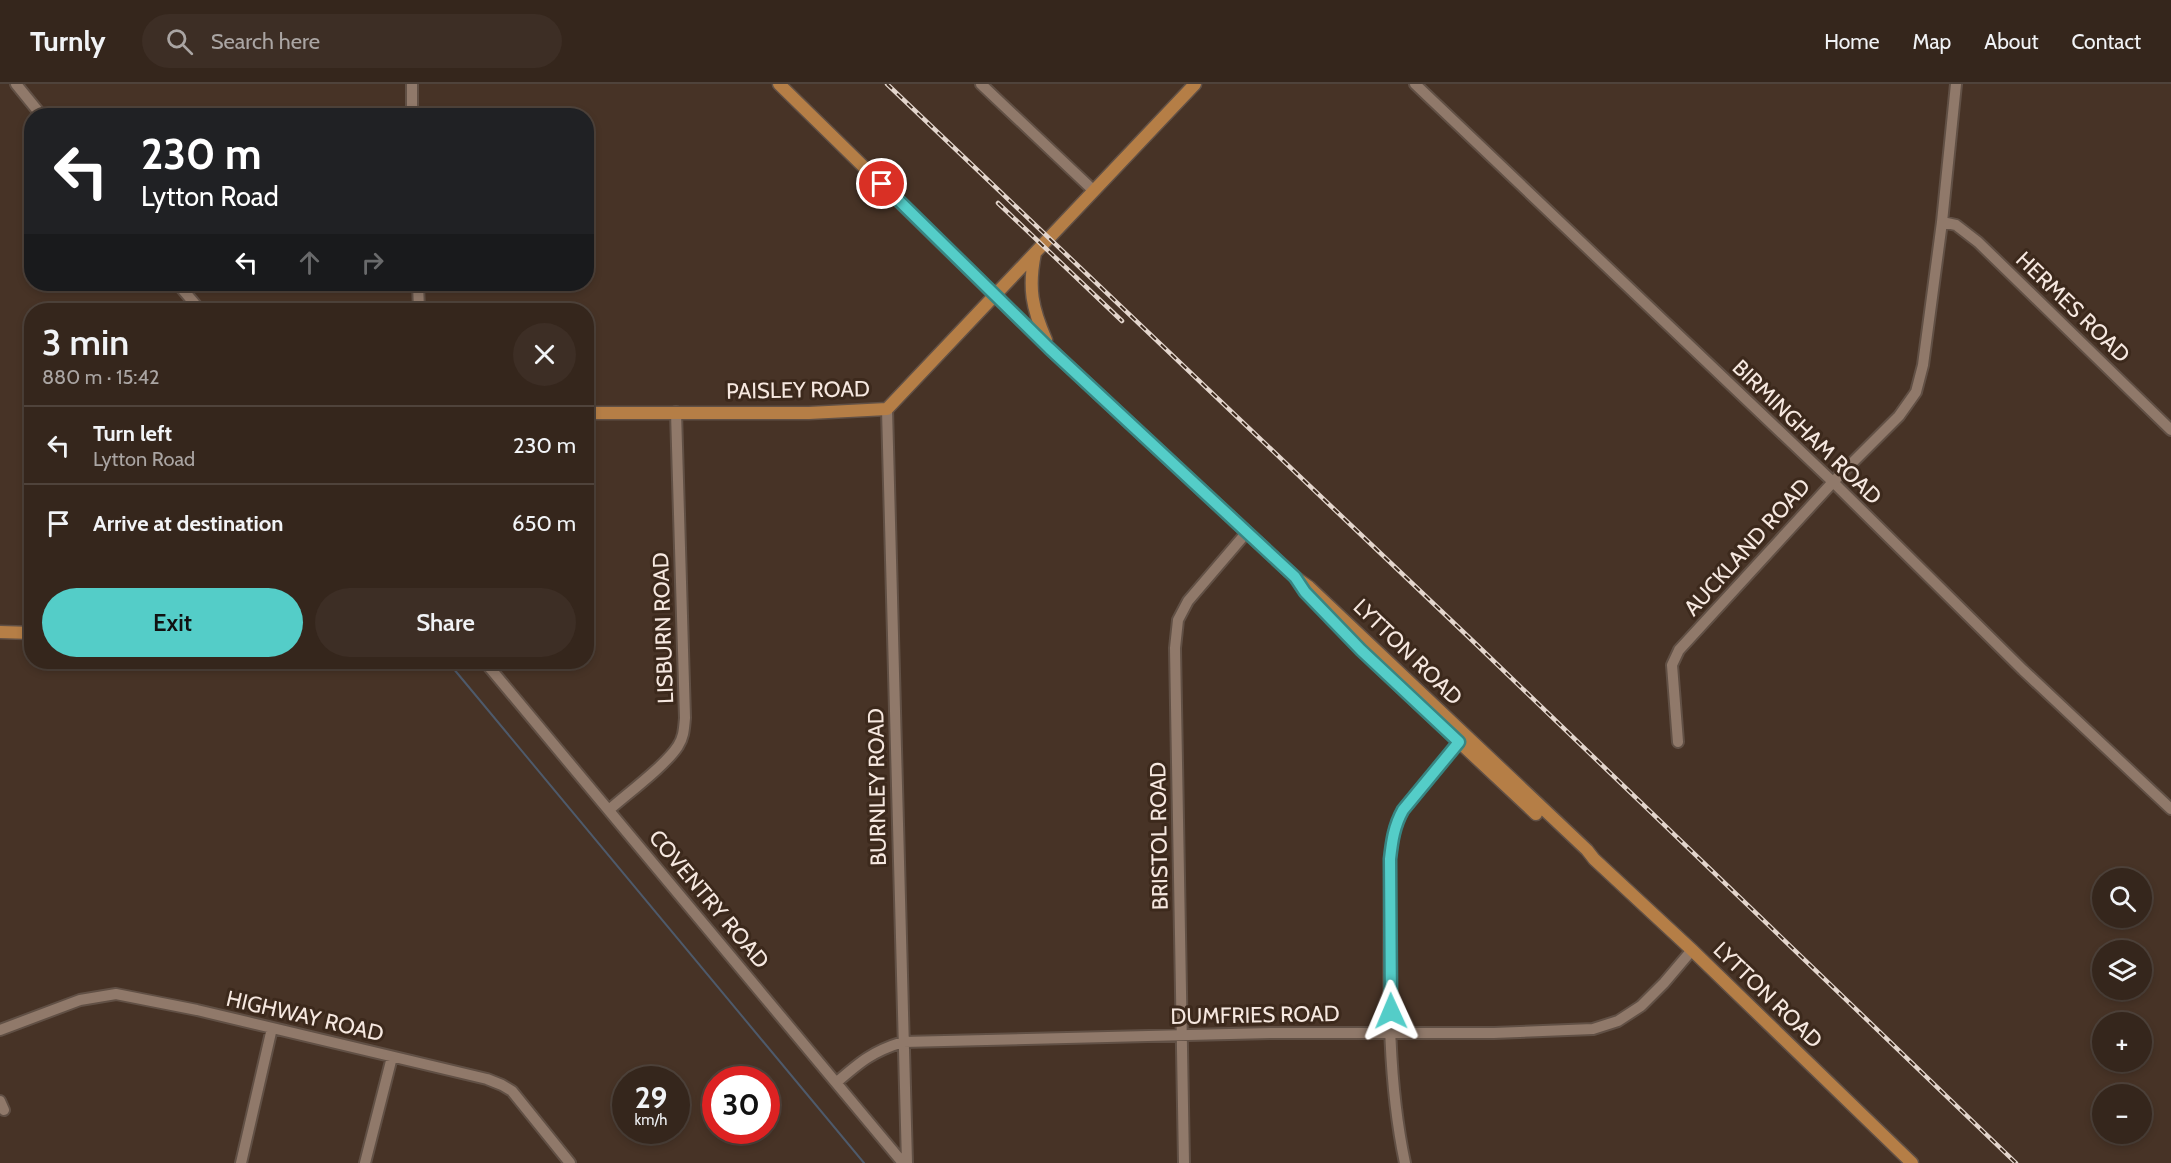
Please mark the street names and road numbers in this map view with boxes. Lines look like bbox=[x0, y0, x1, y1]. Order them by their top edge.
street label: HERMES ROAD bbox=[2010, 246, 2136, 368]
street label: BIRMINGHAM ROAD bbox=[1727, 354, 1887, 510]
street label: PAISLEY ROAD bbox=[726, 375, 870, 405]
street label: AUCKLAND ROAD bbox=[1678, 473, 1816, 621]
street label: LISBURN ROAD bbox=[647, 552, 679, 704]
street label: LYTTON ROAD bbox=[1348, 593, 1468, 711]
street label: BURNLEY ROAD bbox=[862, 708, 892, 866]
street label: BRISTOL ROAD bbox=[1144, 762, 1174, 910]
street label: COVENTRY ROAD bbox=[643, 824, 775, 974]
street label: LYTTON ROAD bbox=[1708, 936, 1828, 1054]
street label: HIGHWAY ROAD bbox=[224, 985, 386, 1047]
street label: DUMFRIES ROAD bbox=[1170, 1000, 1340, 1030]

